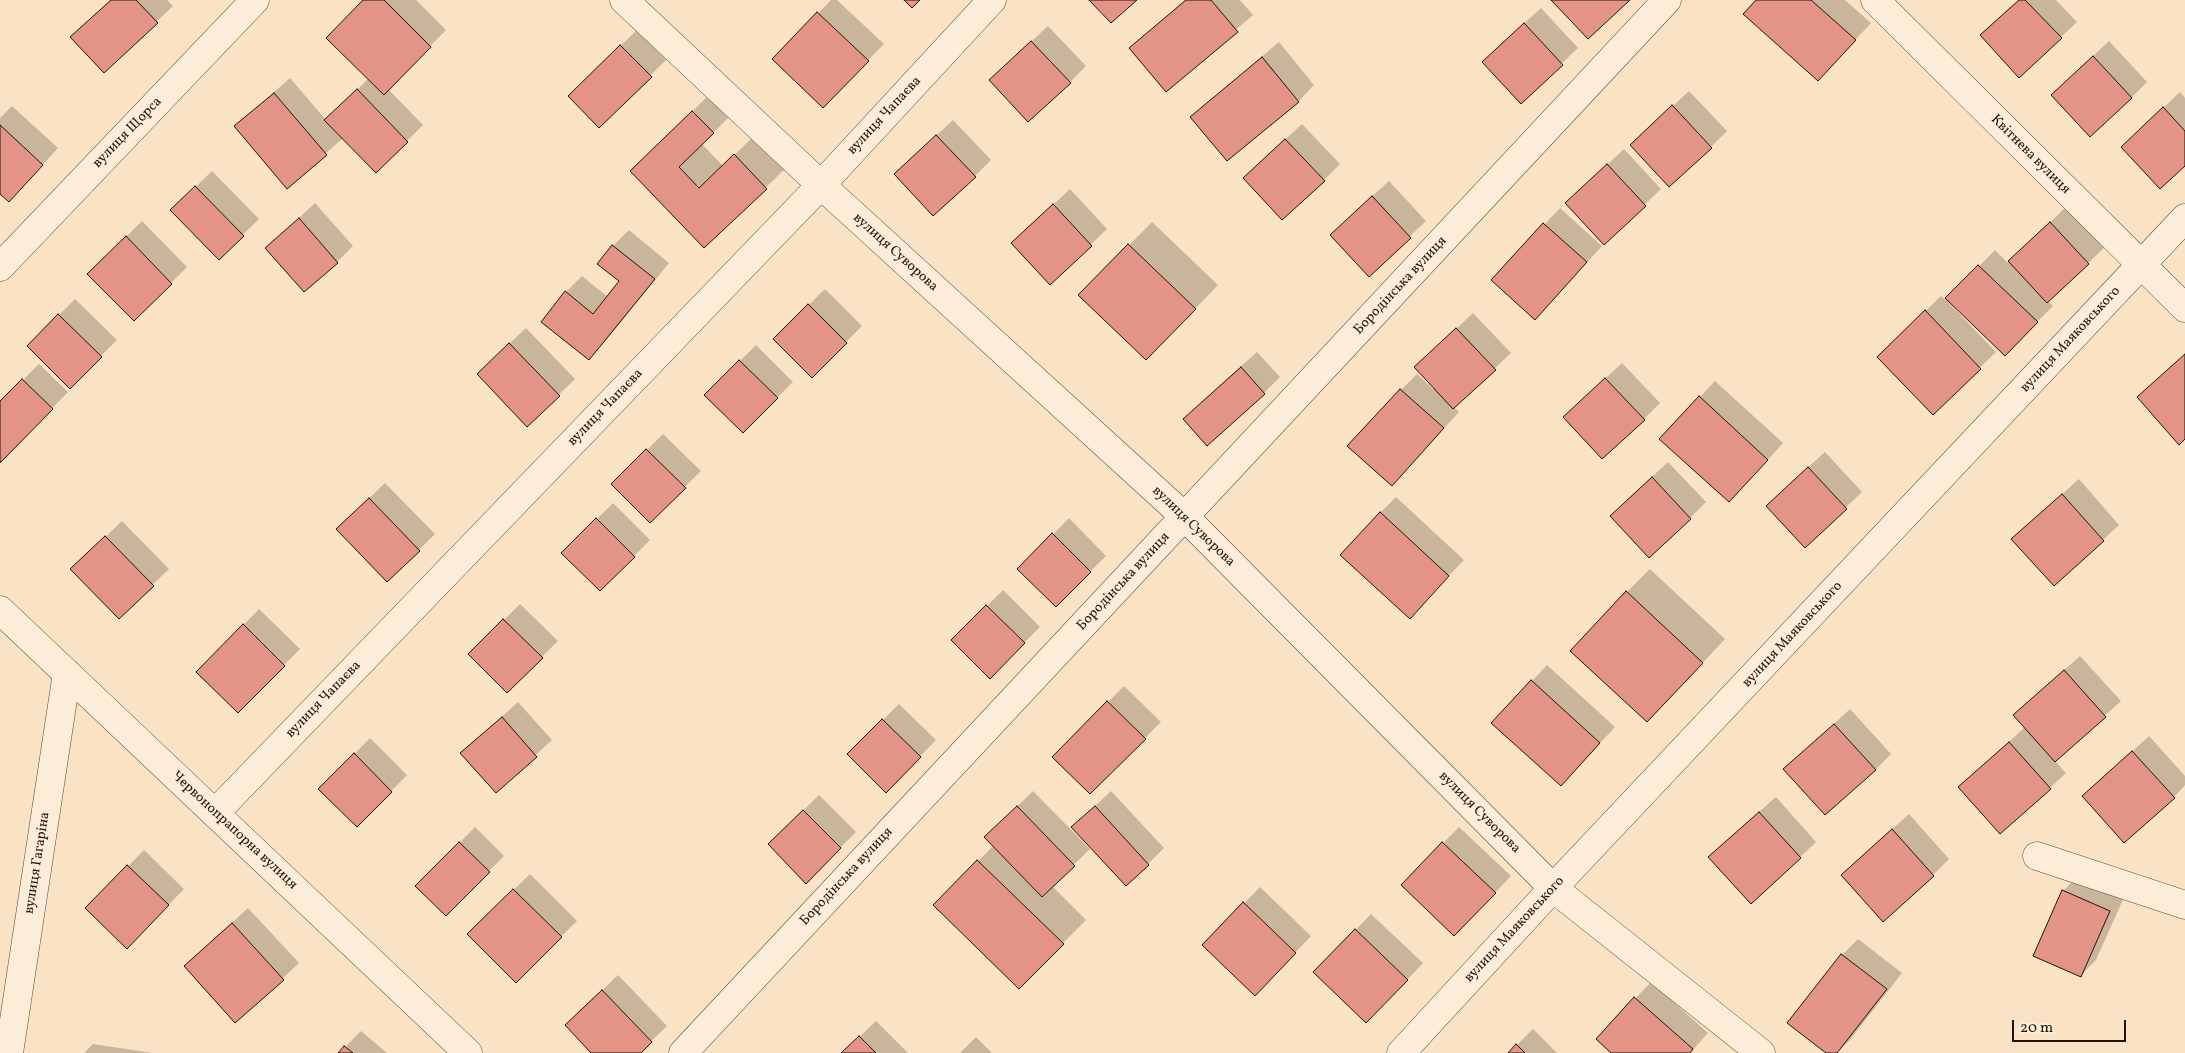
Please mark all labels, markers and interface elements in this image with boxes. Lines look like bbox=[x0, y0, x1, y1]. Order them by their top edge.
street label: вулиця Чапаєва bbox=[844, 73, 926, 159]
street label: вулиця Щорса bbox=[90, 94, 166, 172]
street label: Квітнева вулиця bbox=[1987, 112, 2073, 198]
street label: вулиця Суворова bbox=[849, 210, 941, 296]
street label: Бородінська вулиця bbox=[1351, 233, 1451, 339]
street label: вулиця Маяковського bbox=[2017, 283, 2125, 397]
street label: вулиця Чапаєва bbox=[565, 366, 647, 450]
street label: вулиця Суворова bbox=[1148, 483, 1238, 571]
street label: Бородінська вулиця bbox=[1074, 529, 1174, 635]
street label: вулиця Маяковського bbox=[1739, 578, 1847, 692]
street label: вулиця Чапаєва bbox=[283, 658, 365, 742]
street label: Червонопрапорна вулиця bbox=[168, 768, 300, 894]
street label: вулиця Суворова bbox=[1435, 769, 1523, 857]
street label: вулиця Гагаріна bbox=[22, 811, 54, 915]
street label: Бородінська вулиця bbox=[797, 824, 897, 930]
street label: вулиця Маяковського bbox=[1461, 873, 1569, 987]
scale bar bbox=[2015, 1010, 2129, 1042]
text: 20 m bbox=[2020, 1018, 2053, 1039]

